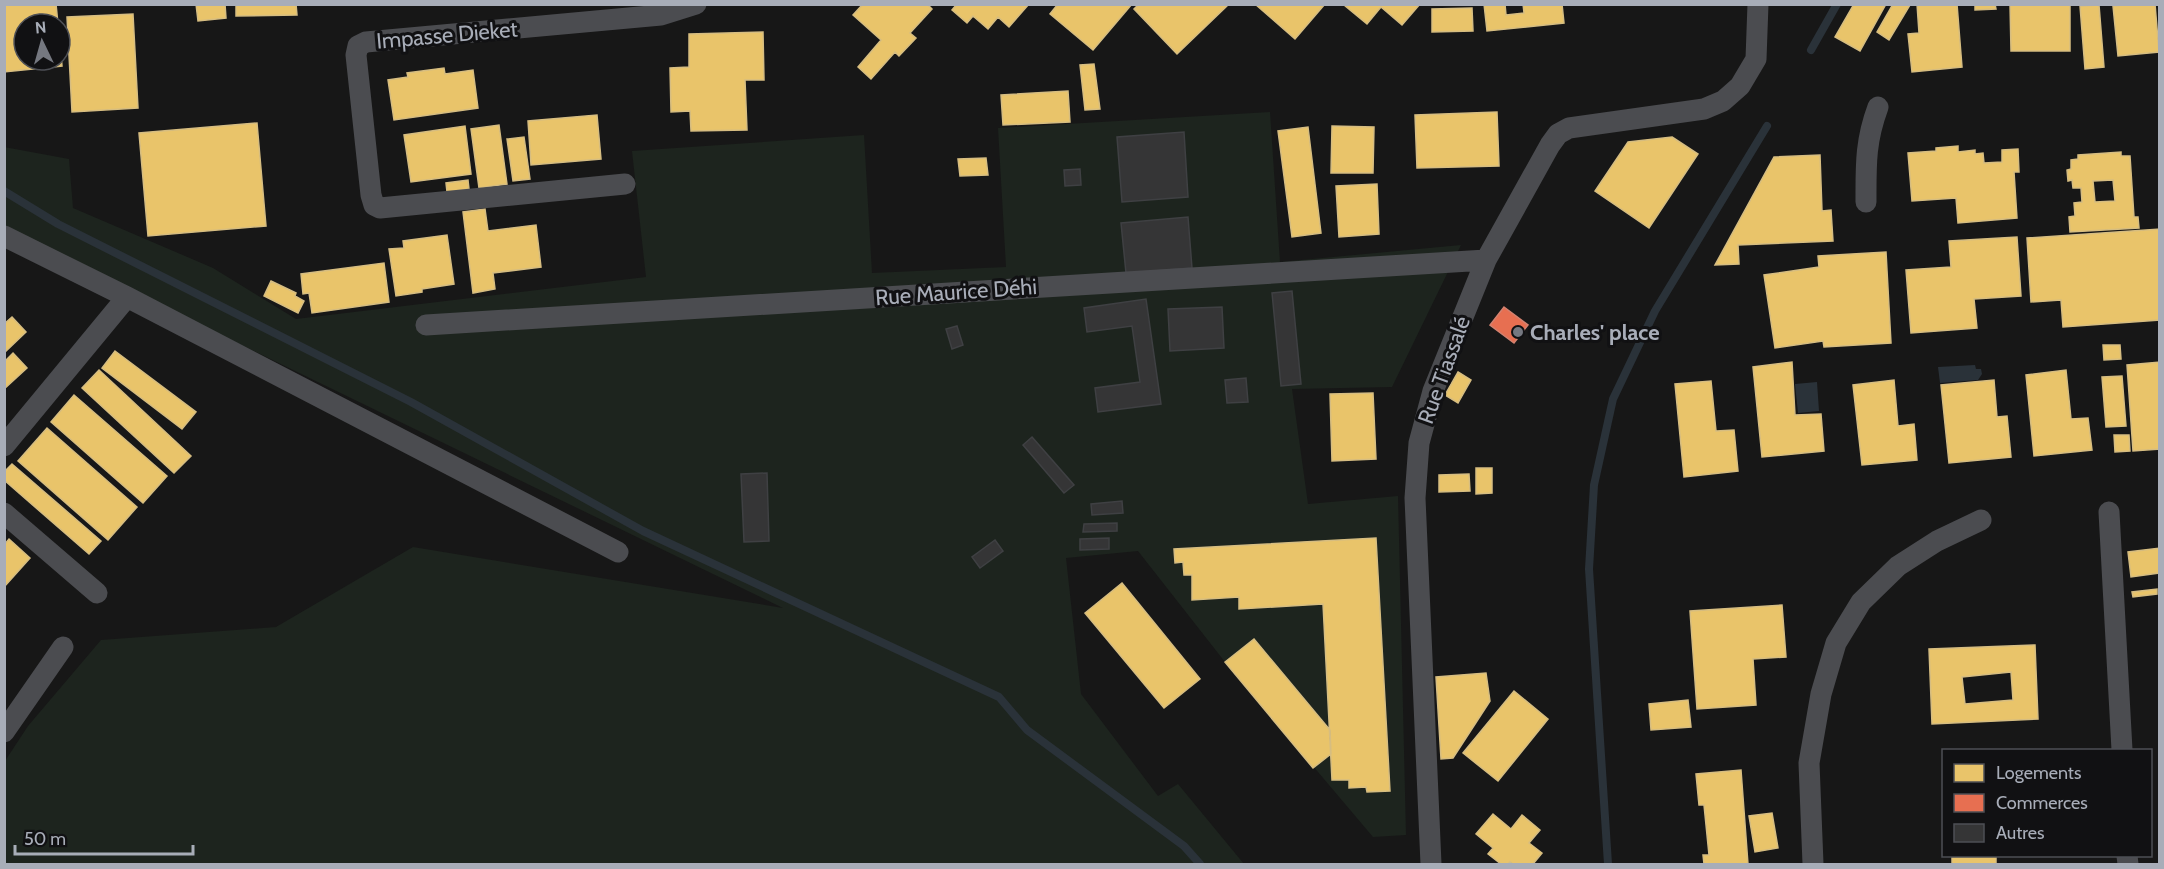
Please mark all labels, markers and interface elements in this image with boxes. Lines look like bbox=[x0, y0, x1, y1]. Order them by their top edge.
north arrow bbox=[12, 12, 72, 72]
street label: Impasse Dieket bbox=[375, 15, 519, 55]
text: N bbox=[34, 18, 47, 38]
street label: Rue Maurice Déhi bbox=[874, 273, 1038, 311]
street label: Rue Tiassalé bbox=[1412, 312, 1476, 428]
place label: Charles' place bbox=[1530, 319, 1660, 346]
marker: Charles' place bbox=[1511, 325, 1525, 339]
legend bbox=[1942, 749, 2152, 857]
text: Logements bbox=[1996, 762, 2081, 784]
text: Commerces bbox=[1996, 792, 2088, 814]
scale bar bbox=[15, 818, 194, 856]
text: Autres bbox=[1996, 822, 2045, 844]
text: 50 m bbox=[24, 828, 66, 850]

